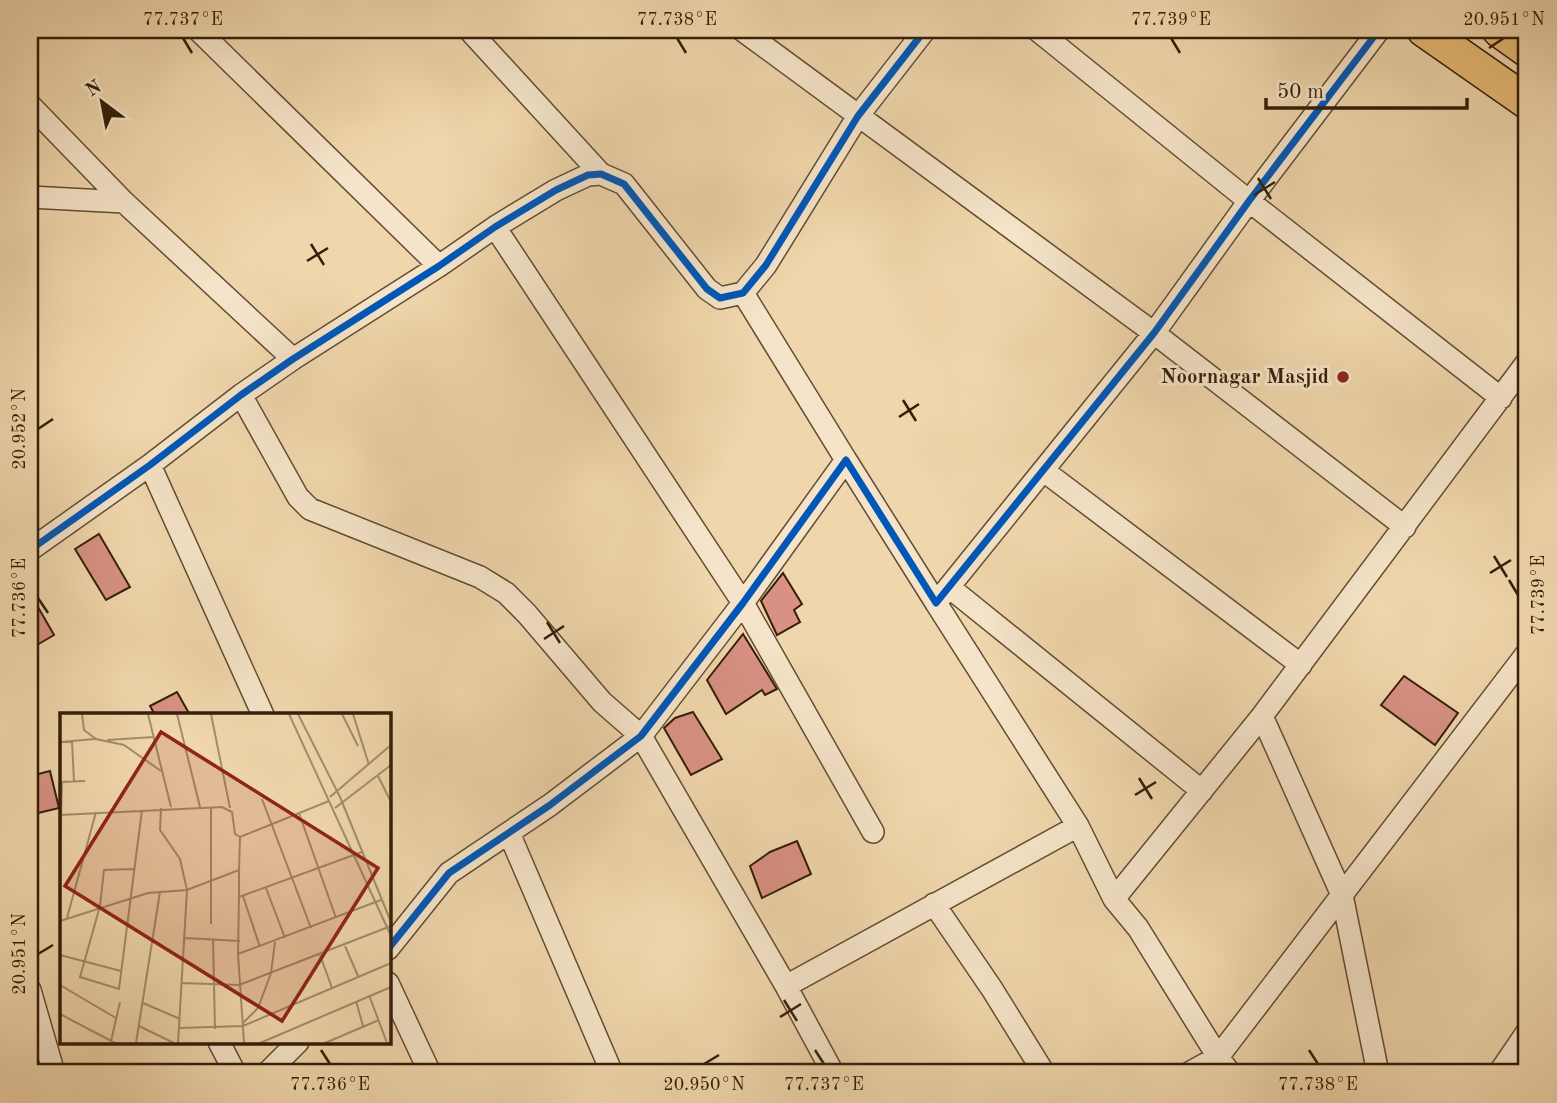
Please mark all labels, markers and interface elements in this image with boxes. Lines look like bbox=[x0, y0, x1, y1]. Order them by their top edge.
text: 77.737°E bbox=[143, 11, 223, 29]
text: 77.738°E bbox=[637, 11, 717, 29]
text: 77.739°E bbox=[1131, 11, 1211, 29]
text: 20.951°N bbox=[1463, 11, 1545, 29]
north arrow bbox=[66, 66, 136, 136]
scale bar bbox=[1266, 66, 1468, 110]
text: N bbox=[83, 78, 106, 102]
text: 50 m bbox=[1277, 82, 1324, 103]
place label: Noornagar Masjid bbox=[1160, 367, 1329, 388]
marker: Noornagar Masjid bbox=[1335, 369, 1351, 385]
text: 20.952°N bbox=[11, 388, 29, 470]
text: 77.739°E bbox=[1530, 555, 1548, 635]
text: 77.736°E bbox=[11, 558, 29, 638]
inset map bbox=[60, 713, 390, 1044]
text: 20.951°N bbox=[11, 913, 29, 995]
text: 77.736°E bbox=[290, 1076, 370, 1094]
text: 20.950°N bbox=[663, 1076, 745, 1094]
text: 77.737°E bbox=[784, 1076, 864, 1094]
text: 77.738°E bbox=[1278, 1076, 1358, 1094]

